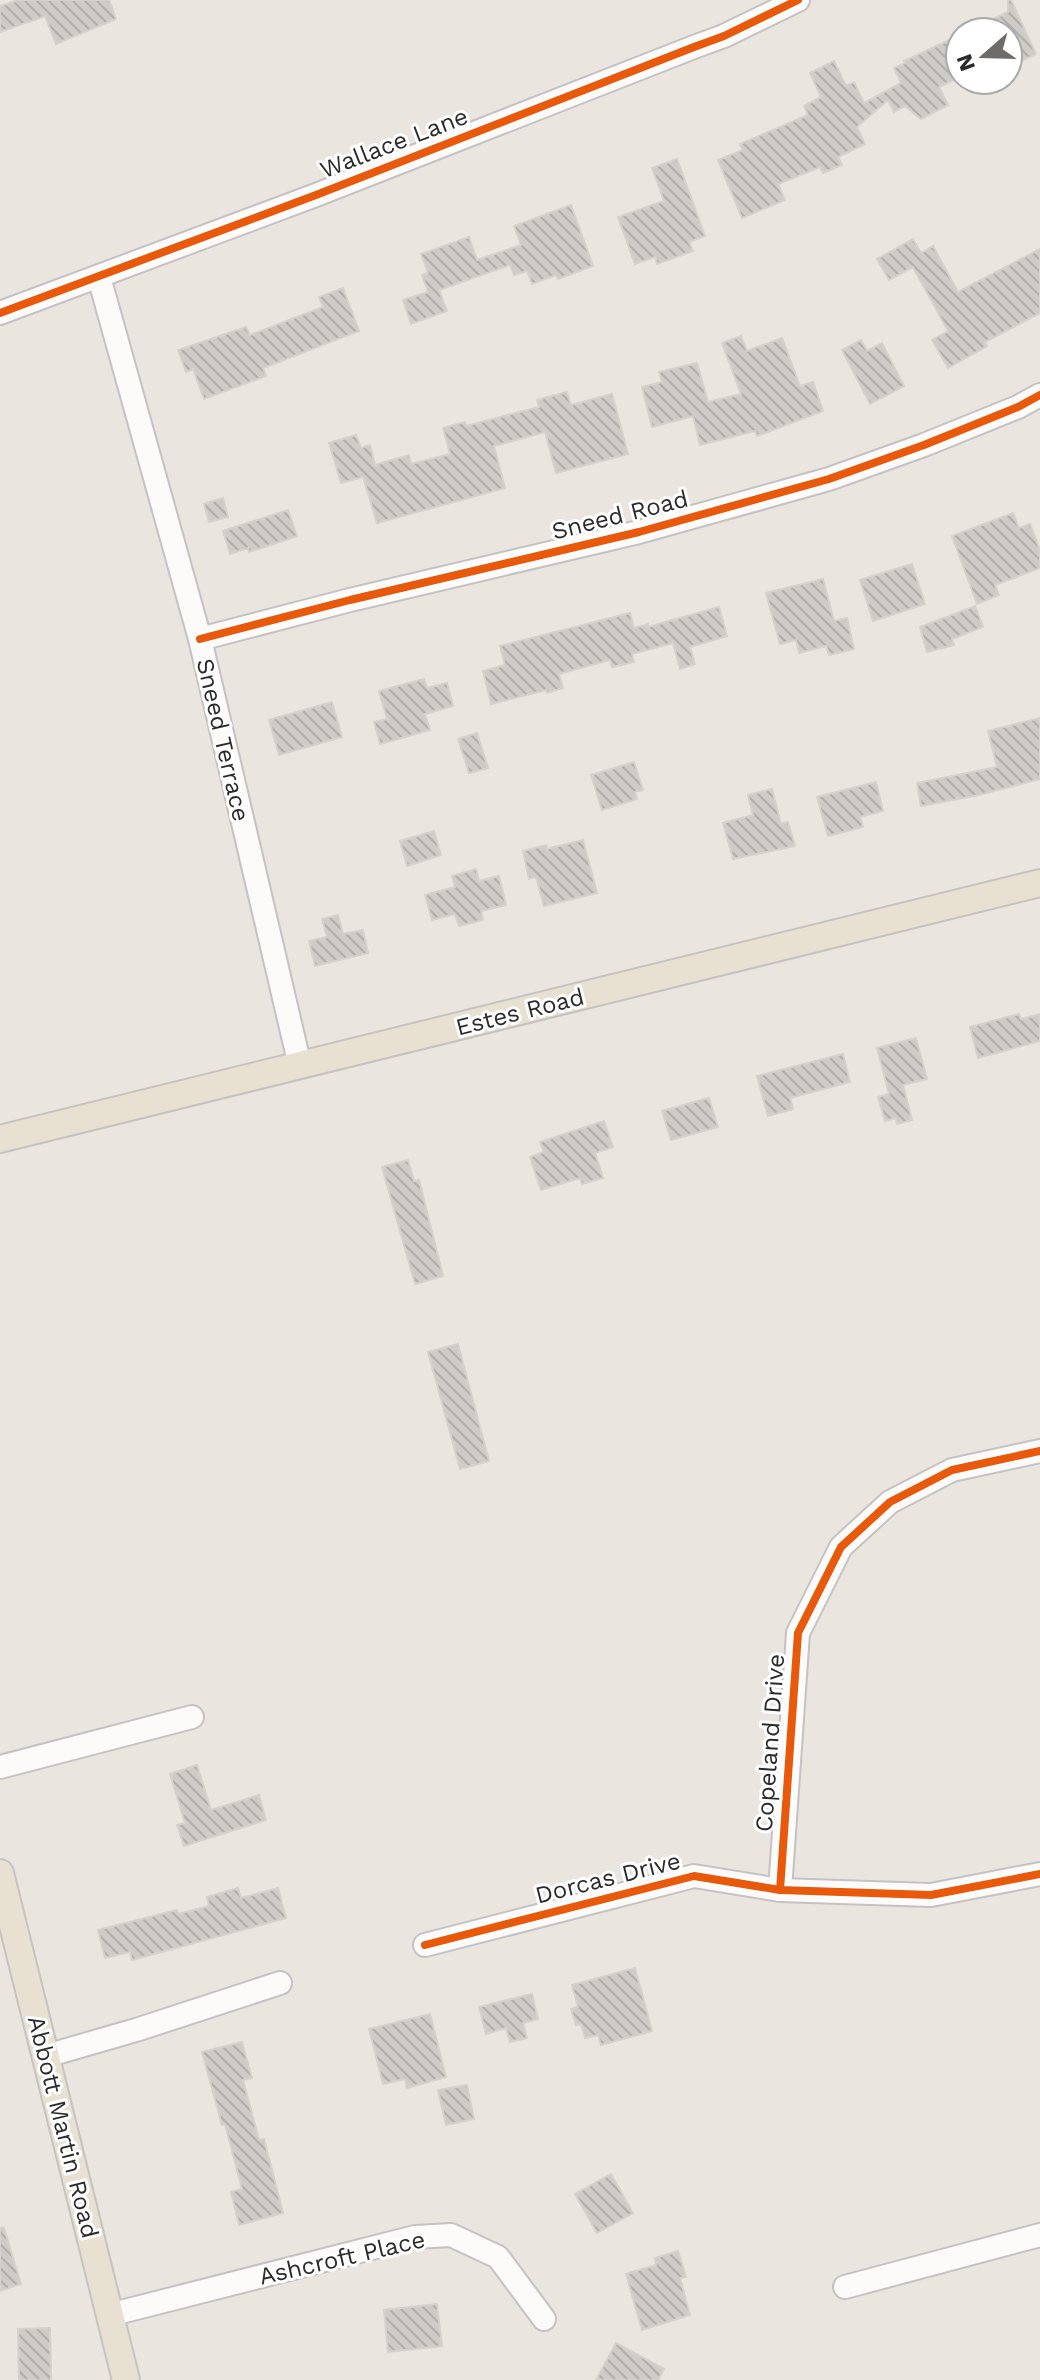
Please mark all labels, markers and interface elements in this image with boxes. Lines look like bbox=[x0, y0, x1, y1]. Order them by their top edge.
north arrow bbox=[944, 16, 1024, 96]
text: N bbox=[951, 51, 980, 75]
street label: Wallace Lane bbox=[316, 102, 472, 184]
street label: Sneed Road bbox=[549, 485, 691, 545]
street label: Sneed Terrace bbox=[191, 656, 255, 824]
street label: Estes Road bbox=[453, 983, 587, 1041]
street label: Copeland Drive bbox=[750, 1653, 790, 1833]
street label: Dorcas Drive bbox=[532, 1846, 684, 1910]
street label: Abbott Martin Road bbox=[22, 2013, 104, 2241]
street label: Ashcroft Place bbox=[256, 2225, 428, 2291]

